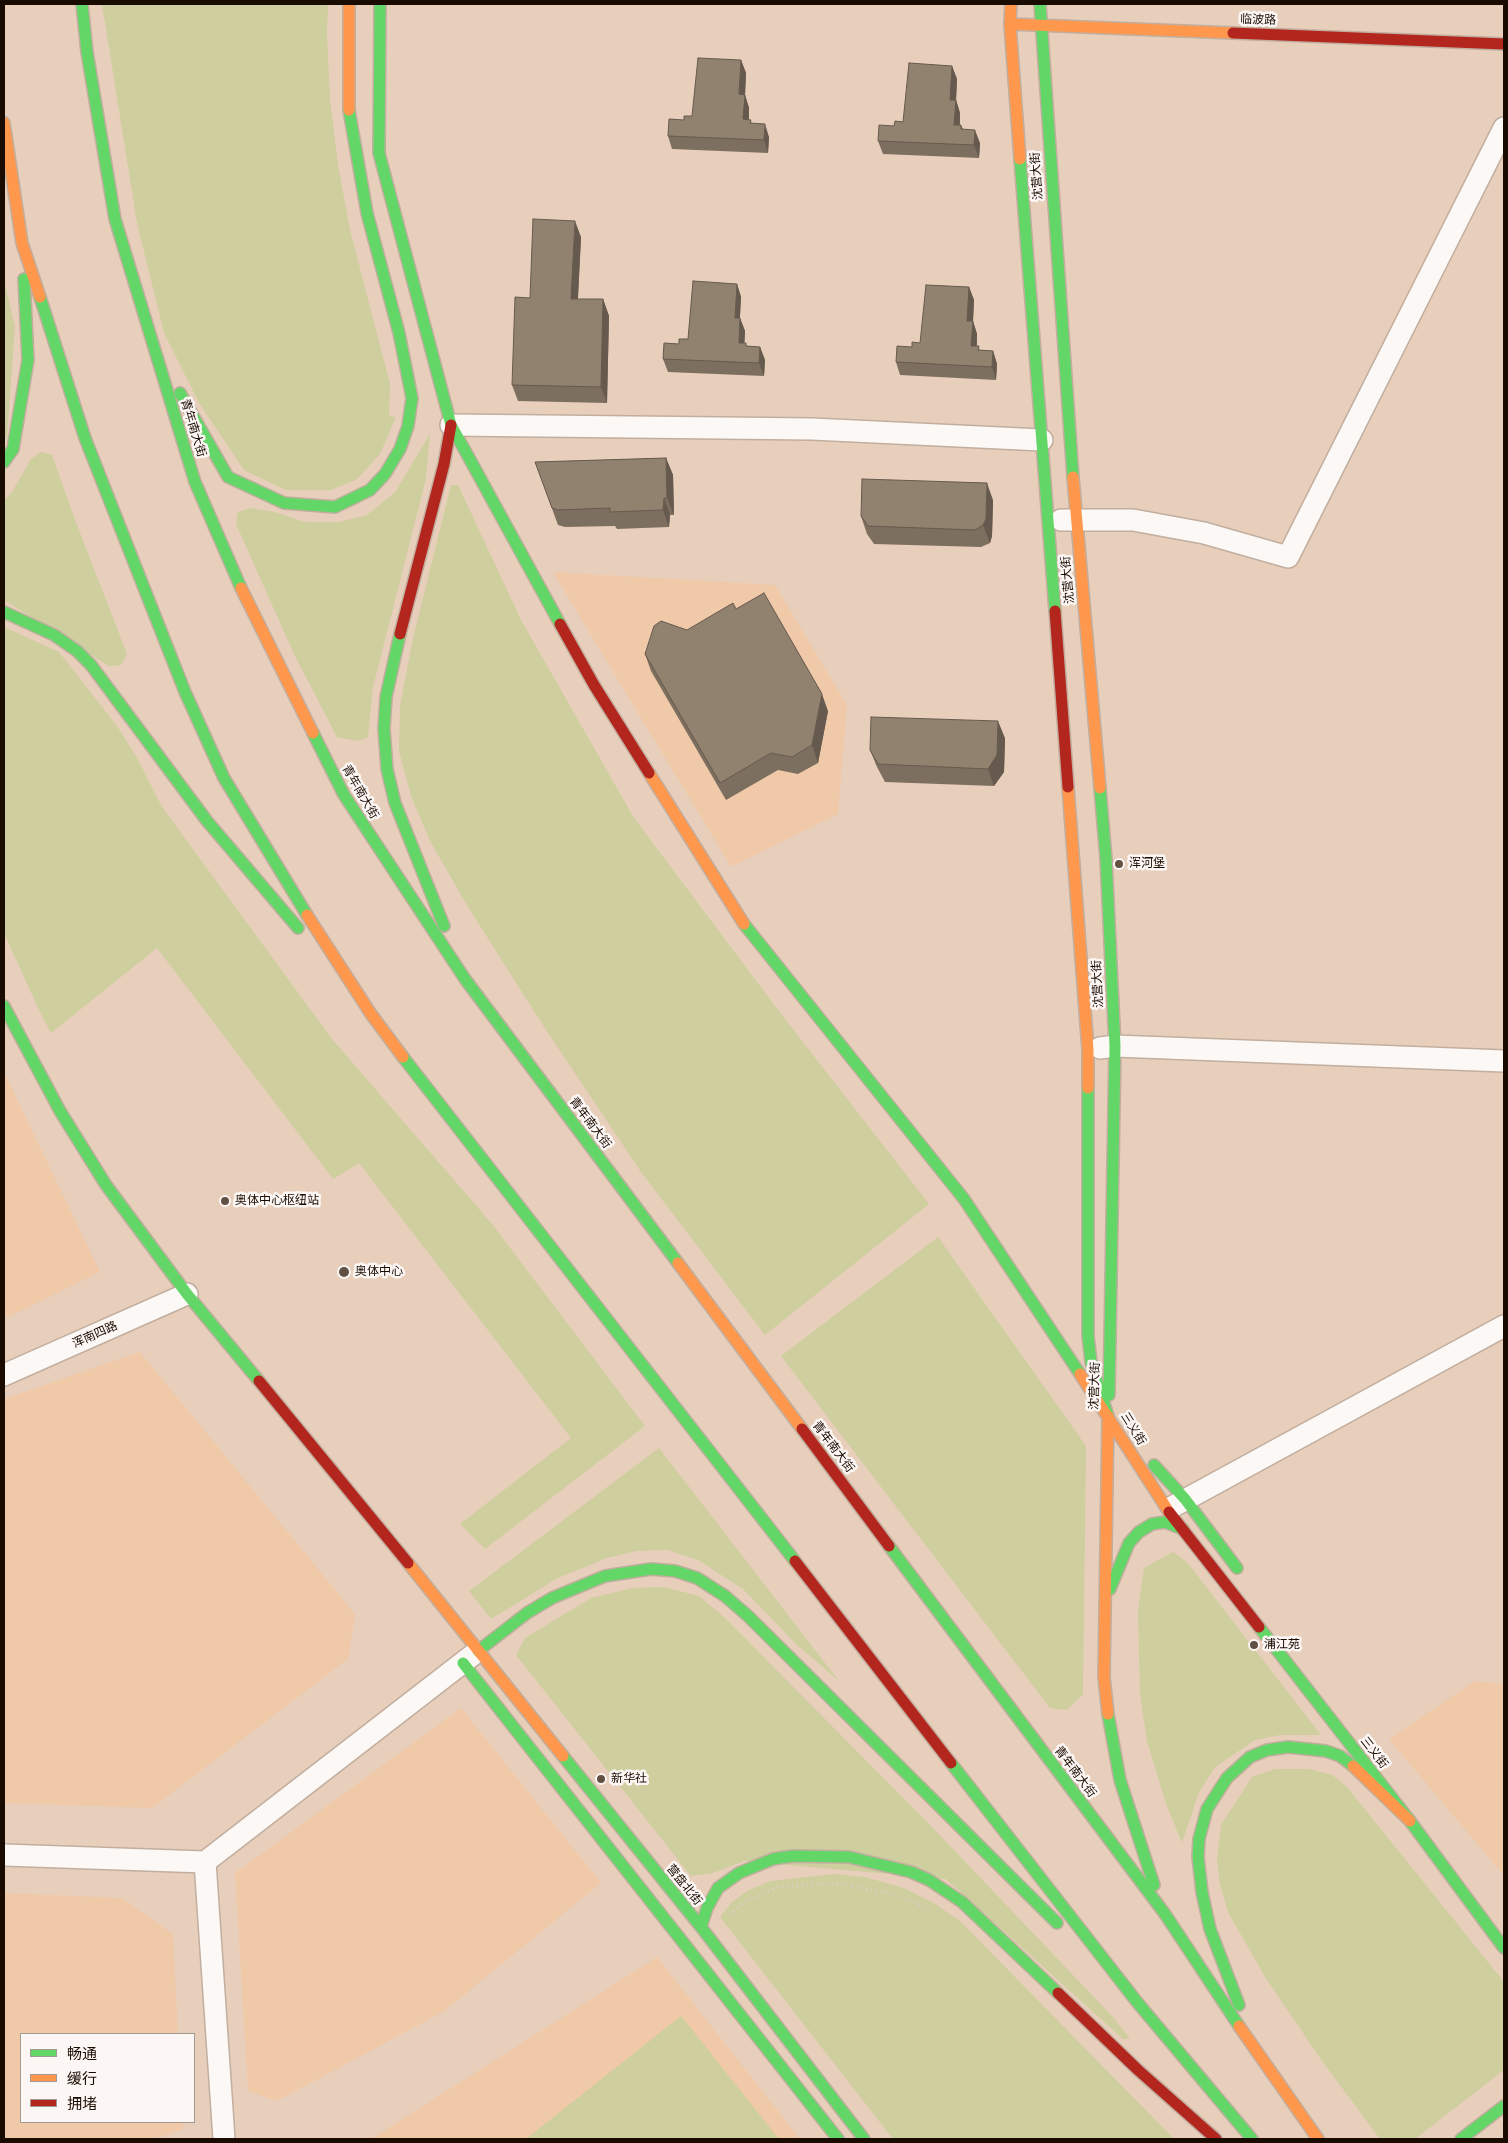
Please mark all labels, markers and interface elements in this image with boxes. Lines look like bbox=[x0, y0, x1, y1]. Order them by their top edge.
street label: 临波路 bbox=[1240, 12, 1276, 28]
street label: 沈营大街 bbox=[1028, 152, 1046, 200]
street label: 青年南大街 bbox=[177, 397, 209, 459]
street label: 沈营大街 bbox=[1059, 555, 1077, 605]
street label: 青年南大街 bbox=[339, 762, 381, 822]
place label: 浑河堡 bbox=[1129, 857, 1165, 871]
marker: 浑河堡 bbox=[1113, 858, 1125, 870]
street label: 沈营大街 bbox=[1090, 960, 1106, 1008]
street label: 青年南大街 bbox=[566, 1095, 614, 1151]
place label: 奥体中心枢纽站 bbox=[235, 1194, 319, 1208]
marker: 奥体中心枢纽站 bbox=[219, 1195, 231, 1207]
marker: 奥体中心 bbox=[337, 1265, 351, 1279]
place label: 奥体中心 bbox=[355, 1265, 403, 1279]
street label: 浑南四路 bbox=[70, 1319, 120, 1351]
street label: 沈营大街 bbox=[1087, 1362, 1103, 1410]
street label: 三义街 bbox=[1117, 1410, 1149, 1448]
street label: 青年南大街 bbox=[809, 1419, 857, 1475]
place label: 浦江苑 bbox=[1264, 1638, 1300, 1652]
marker: 浦江苑 bbox=[1248, 1639, 1260, 1651]
street label: 三义街 bbox=[1357, 1734, 1391, 1772]
street label: 青年南大街 bbox=[1051, 1744, 1099, 1800]
place label: 新华社 bbox=[611, 1772, 647, 1786]
marker: 新华社 bbox=[595, 1773, 607, 1785]
street label: 营盘北街 bbox=[663, 1862, 705, 1908]
legend bbox=[20, 2033, 195, 2123]
text: 畅通 bbox=[67, 2045, 97, 2063]
text: 缓行 bbox=[67, 2070, 97, 2088]
text: 拥堵 bbox=[67, 2095, 97, 2113]

